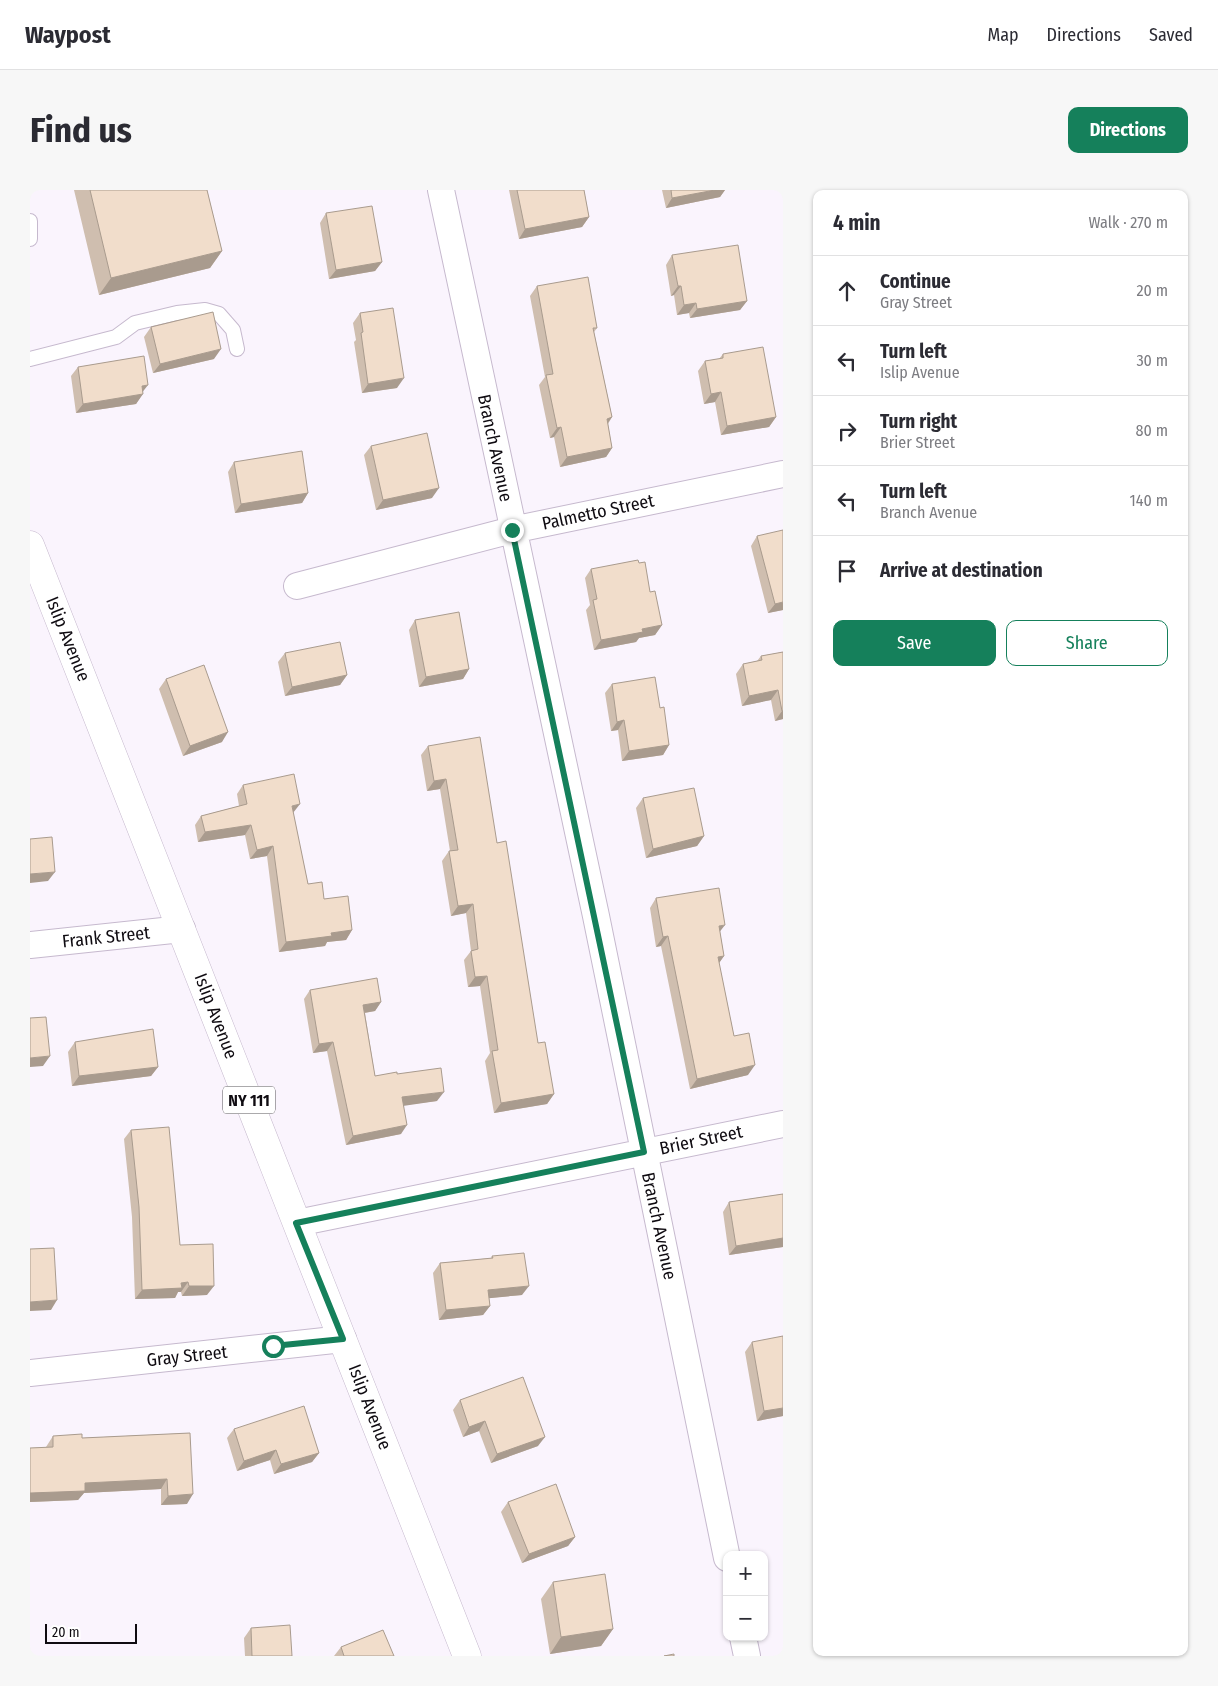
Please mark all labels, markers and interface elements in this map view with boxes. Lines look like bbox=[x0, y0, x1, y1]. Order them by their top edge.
text: Waypost bbox=[25, 21, 111, 49]
text: Map bbox=[987, 24, 1019, 46]
text: Directions bbox=[1047, 24, 1121, 46]
text: Saved bbox=[1149, 24, 1193, 46]
button: Directions bbox=[1068, 107, 1188, 153]
text: Find us bbox=[30, 109, 132, 151]
text: 4 min bbox=[833, 210, 881, 236]
text: Walk · 270 m bbox=[1089, 213, 1168, 232]
text: Continue bbox=[880, 270, 951, 293]
icon: ahead bbox=[833, 277, 861, 305]
text: 20 m bbox=[1137, 281, 1168, 300]
text: Gray Street bbox=[880, 293, 952, 312]
text: Turn left bbox=[880, 340, 947, 363]
icon: left bbox=[833, 347, 861, 375]
text: 30 m bbox=[1136, 351, 1168, 370]
text: Islip Avenue bbox=[880, 363, 960, 382]
street label: Branch Avenue bbox=[473, 392, 517, 504]
text: Turn right bbox=[880, 410, 957, 433]
icon: right bbox=[833, 417, 861, 445]
text: 80 m bbox=[1136, 421, 1168, 440]
text: Brier Street bbox=[880, 433, 955, 452]
text: Turn left bbox=[880, 480, 947, 503]
icon: left bbox=[833, 487, 861, 515]
street label: Palmetto Street bbox=[540, 489, 656, 535]
text: 140 m bbox=[1130, 491, 1168, 510]
text: Branch Avenue bbox=[880, 503, 977, 522]
route end bbox=[501, 519, 524, 542]
icon: arrive bbox=[833, 557, 861, 585]
text: Arrive at destination bbox=[880, 559, 1043, 582]
street label: Islip Avenue bbox=[41, 593, 95, 685]
button: Save bbox=[833, 620, 996, 666]
button: Share bbox=[1006, 620, 1168, 666]
street label: Frank Street bbox=[61, 921, 151, 953]
street label: Islip Avenue bbox=[190, 970, 242, 1062]
road number: NY 111 bbox=[223, 1086, 275, 1114]
street label: Brier Street bbox=[657, 1120, 745, 1160]
street label: Branch Avenue bbox=[637, 1170, 681, 1282]
route start bbox=[262, 1335, 285, 1358]
street label: Gray Street bbox=[146, 1341, 229, 1371]
street label: Islip Avenue bbox=[344, 1361, 396, 1453]
map controls bbox=[723, 1551, 768, 1641]
button: + bbox=[723, 1551, 768, 1596]
button: − bbox=[723, 1596, 768, 1641]
scale bar bbox=[45, 1621, 138, 1644]
text: 20 m bbox=[52, 1624, 80, 1641]

